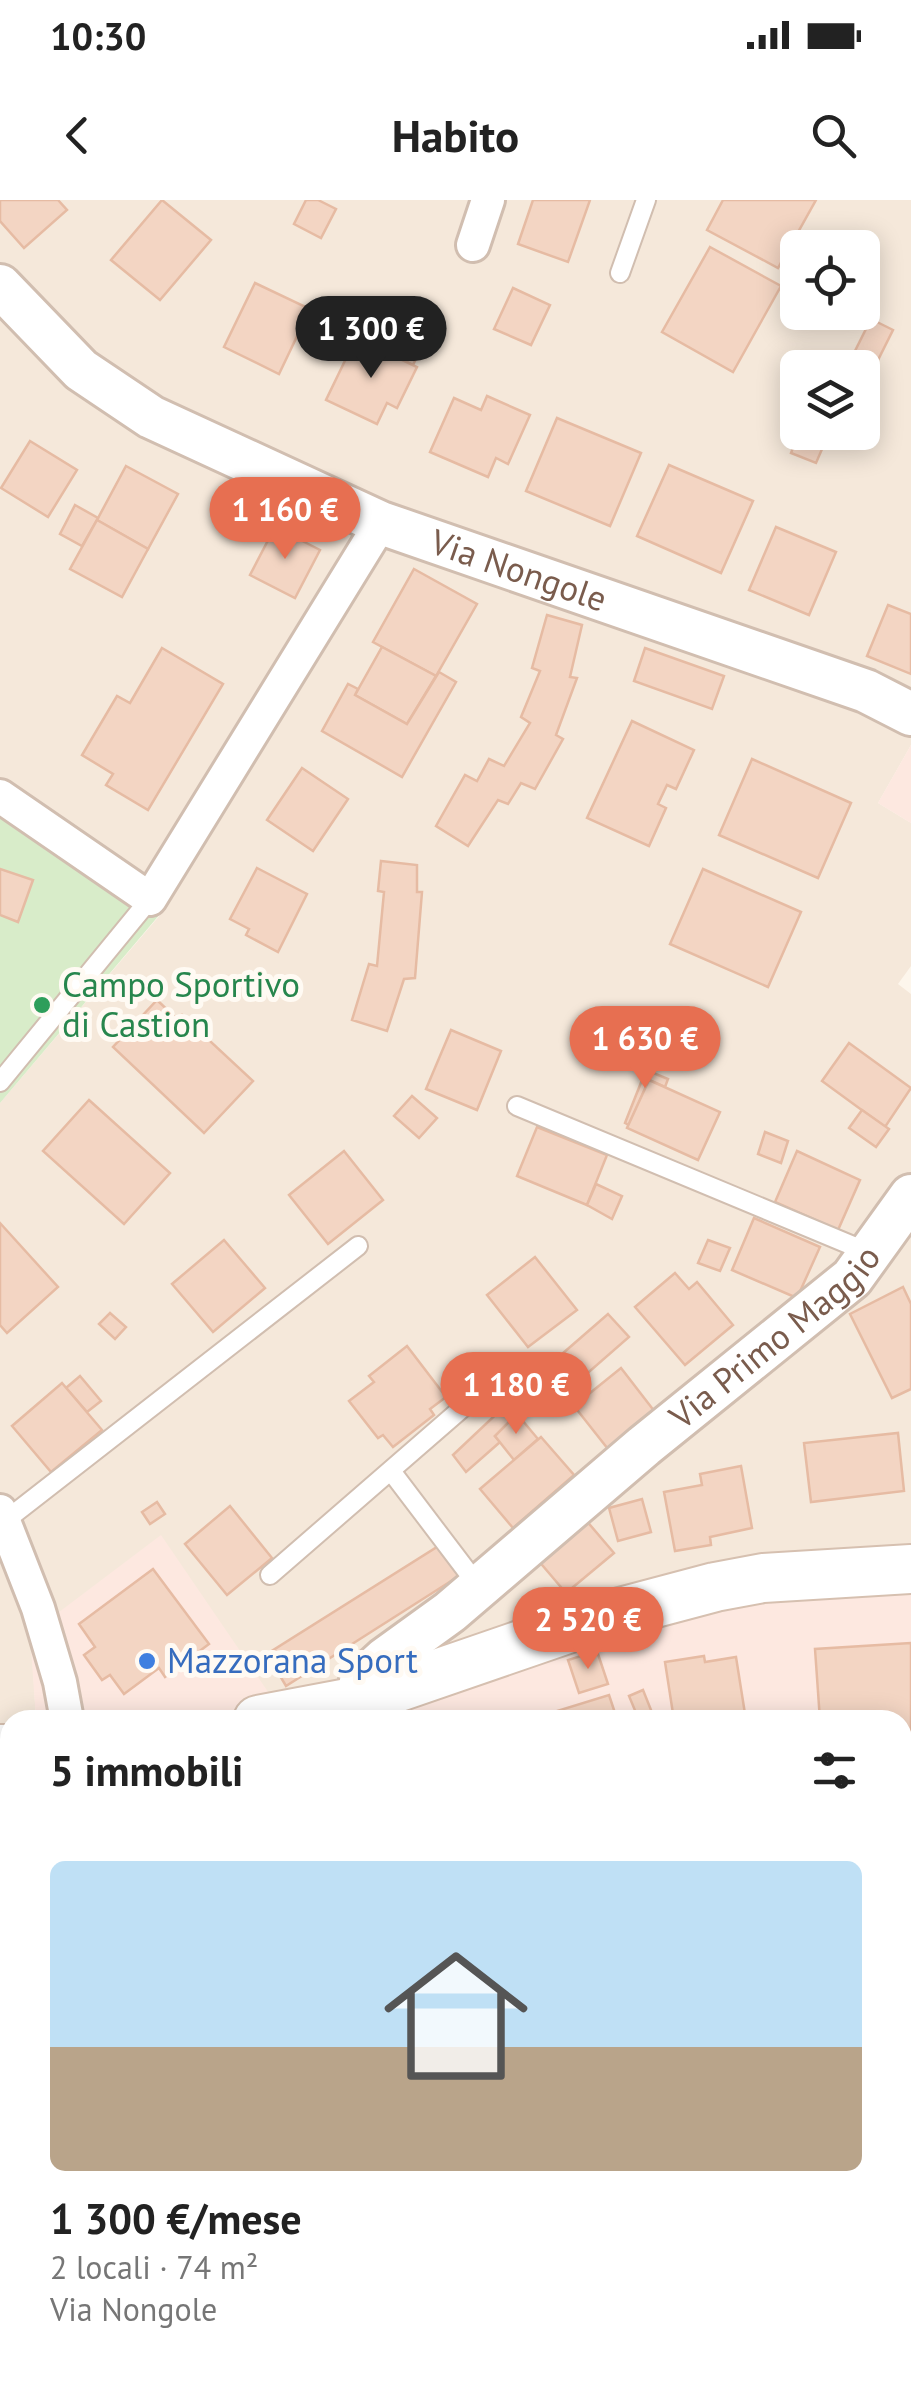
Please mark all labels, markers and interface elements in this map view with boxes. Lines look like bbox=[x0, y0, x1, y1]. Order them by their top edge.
text: 10:30 bbox=[50, 11, 146, 60]
text: Habito bbox=[392, 106, 519, 164]
icon: back bbox=[50, 108, 105, 163]
icon: search bbox=[806, 108, 861, 163]
map controls bbox=[780, 230, 880, 450]
button: locate bbox=[780, 230, 880, 330]
pin: 1 300 € bbox=[279, 296, 463, 381]
text: 1 300 € bbox=[318, 307, 424, 349]
button: layers bbox=[780, 350, 880, 450]
pin: 1 160 € bbox=[193, 477, 377, 562]
text: 1 160 € bbox=[232, 488, 338, 530]
street label: Via Nongole bbox=[424, 518, 613, 621]
place label: Campo Sportivo di Castion bbox=[62, 961, 300, 1047]
marker: Campo Sportivo di Castion bbox=[31, 994, 53, 1016]
pin: 1 630 € bbox=[553, 1006, 737, 1091]
text: 1 630 € bbox=[592, 1017, 698, 1059]
street label: Via Primo Maggio bbox=[659, 1236, 890, 1439]
pin: 1 180 € bbox=[424, 1352, 608, 1437]
text: 1 180 € bbox=[463, 1363, 569, 1405]
pin: 2 520 € bbox=[496, 1587, 680, 1672]
text: 2 520 € bbox=[535, 1598, 641, 1640]
place label: Mazzorana Sport bbox=[167, 1637, 418, 1683]
marker: Mazzorana Sport bbox=[136, 1650, 158, 1672]
text: 5 immobili bbox=[50, 1743, 243, 1798]
icon: filters bbox=[807, 1743, 862, 1798]
icon: home bbox=[366, 1926, 546, 2106]
text: 1 300 €/mese bbox=[50, 2191, 302, 2246]
text: 2 locali · 74 m² bbox=[50, 2246, 258, 2288]
text: Via Nongole bbox=[50, 2288, 217, 2330]

